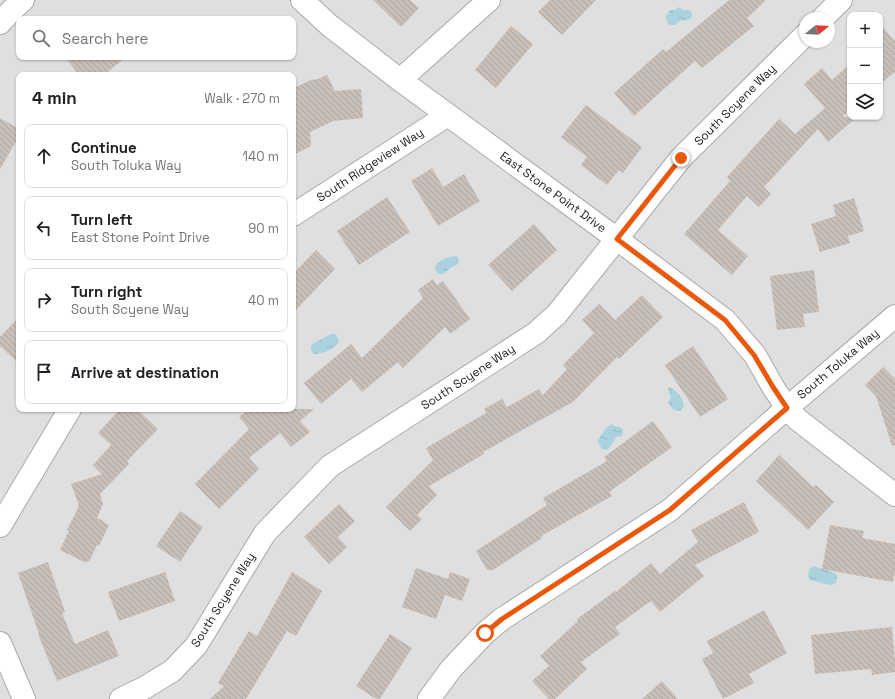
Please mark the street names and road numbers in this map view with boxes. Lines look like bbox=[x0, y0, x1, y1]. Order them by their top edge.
street label: South Scyene Way bbox=[691, 61, 779, 149]
street label: South Ridgeview Way bbox=[313, 124, 427, 206]
street label: East Stone Point Drive bbox=[497, 148, 609, 236]
street label: South Toluka Way bbox=[794, 325, 882, 403]
street label: South Scyene Way bbox=[418, 341, 518, 413]
street label: South Scyene Way bbox=[187, 550, 259, 650]

